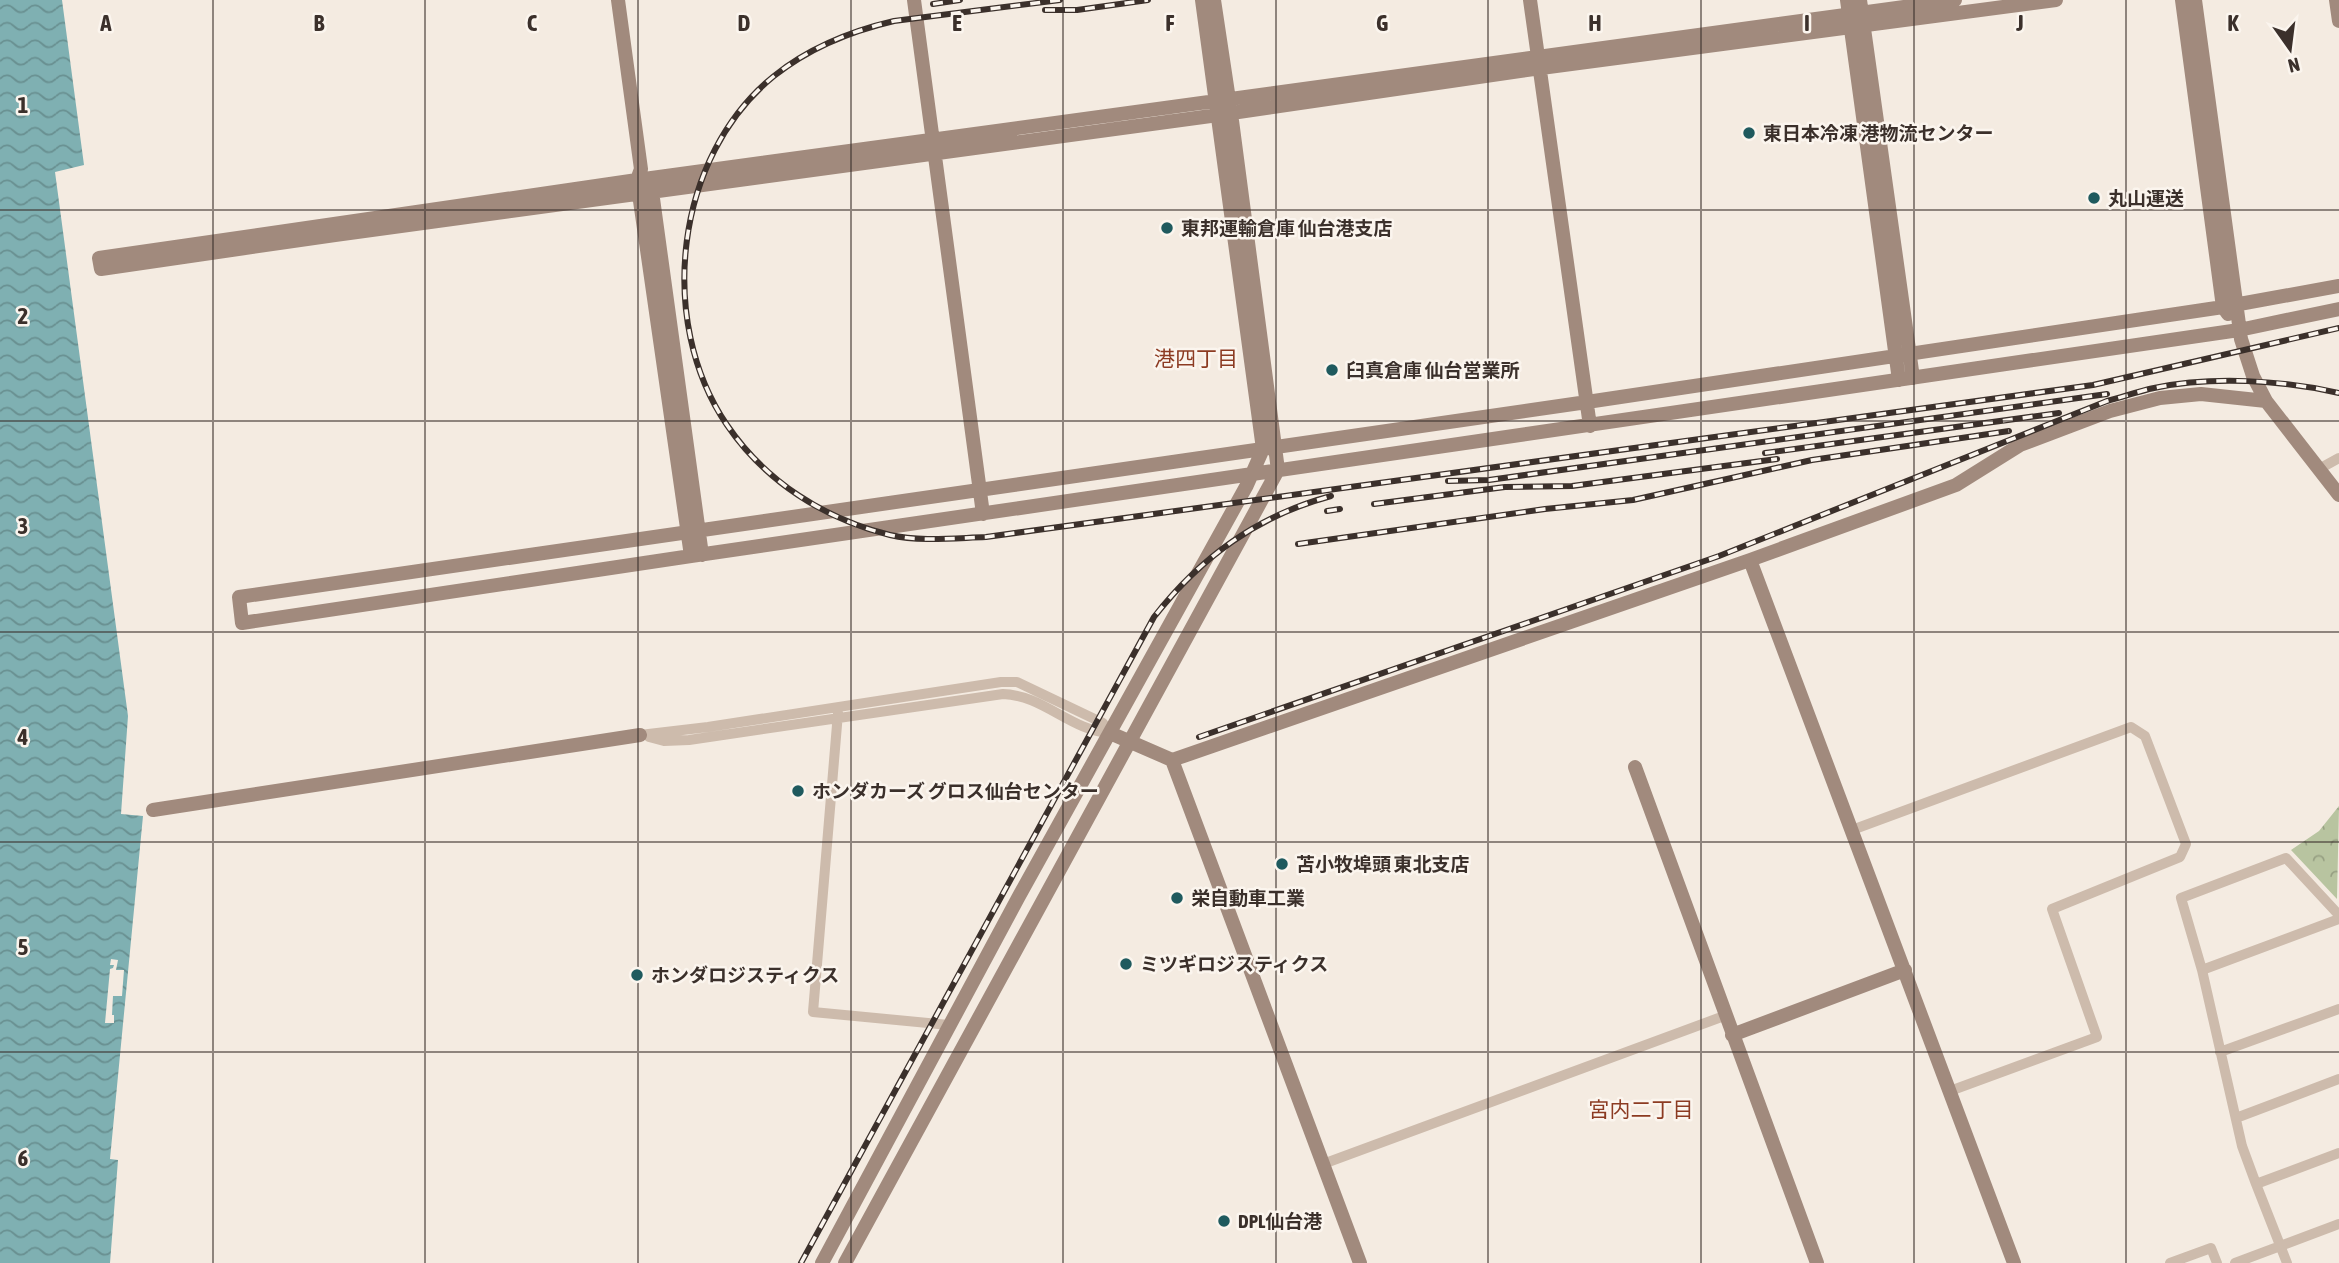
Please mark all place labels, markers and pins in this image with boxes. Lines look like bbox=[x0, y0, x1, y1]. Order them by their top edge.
place label: 東日本冷凍 港物流センター bbox=[1763, 122, 1994, 144]
marker: 東日本冷凍 港物流センター bbox=[1741, 125, 1757, 141]
place label: 丸山運送 bbox=[2108, 187, 2184, 209]
marker: 丸山運送 bbox=[2086, 190, 2102, 206]
place label: 東邦運輸倉庫 仙台港支店 bbox=[1181, 217, 1393, 239]
marker: 東邦運輸倉庫 仙台港支店 bbox=[1159, 220, 1175, 236]
place label: 臼真倉庫 仙台営業所 bbox=[1346, 359, 1520, 381]
marker: 臼真倉庫 仙台営業所 bbox=[1324, 362, 1340, 378]
place label: ホンダカーズ グロス仙台センター bbox=[812, 780, 1099, 802]
marker: ホンダカーズ グロス仙台センター bbox=[790, 783, 806, 799]
place label: 苫小牧埠頭 東北支店 bbox=[1296, 853, 1470, 875]
marker: 苫小牧埠頭 東北支店 bbox=[1274, 856, 1290, 872]
place label: 栄自動車工業 bbox=[1191, 887, 1305, 909]
marker: 栄自動車工業 bbox=[1169, 890, 1185, 906]
place label: ミツギロジスティクス bbox=[1140, 953, 1328, 975]
marker: ミツギロジスティクス bbox=[1118, 956, 1134, 972]
place label: ホンダロジスティクス bbox=[651, 964, 839, 986]
marker: ホンダロジスティクス bbox=[629, 967, 645, 983]
place label: DPL仙台港 bbox=[1238, 1210, 1322, 1232]
marker: DPL仙台港 bbox=[1216, 1213, 1232, 1229]

